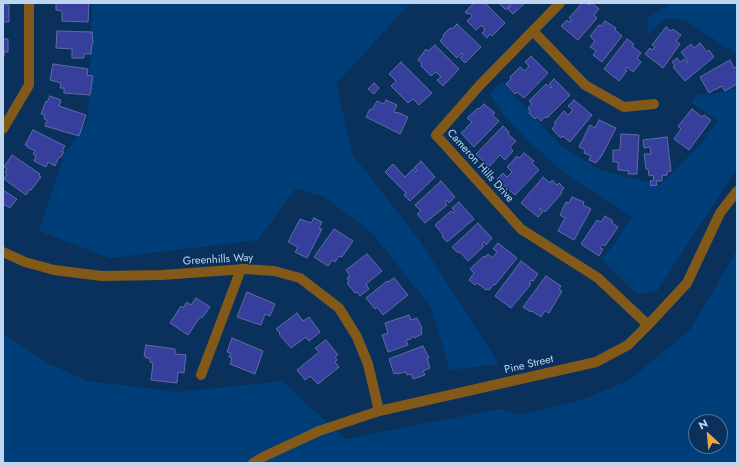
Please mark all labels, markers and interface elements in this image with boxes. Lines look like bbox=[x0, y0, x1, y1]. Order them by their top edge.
street label: Cameron Hills Drive bbox=[444, 127, 516, 205]
street label: Greenhills Way bbox=[182, 252, 254, 268]
street label: Pine Street bbox=[503, 353, 555, 377]
north arrow bbox=[688, 414, 728, 454]
text: N bbox=[696, 415, 711, 433]

